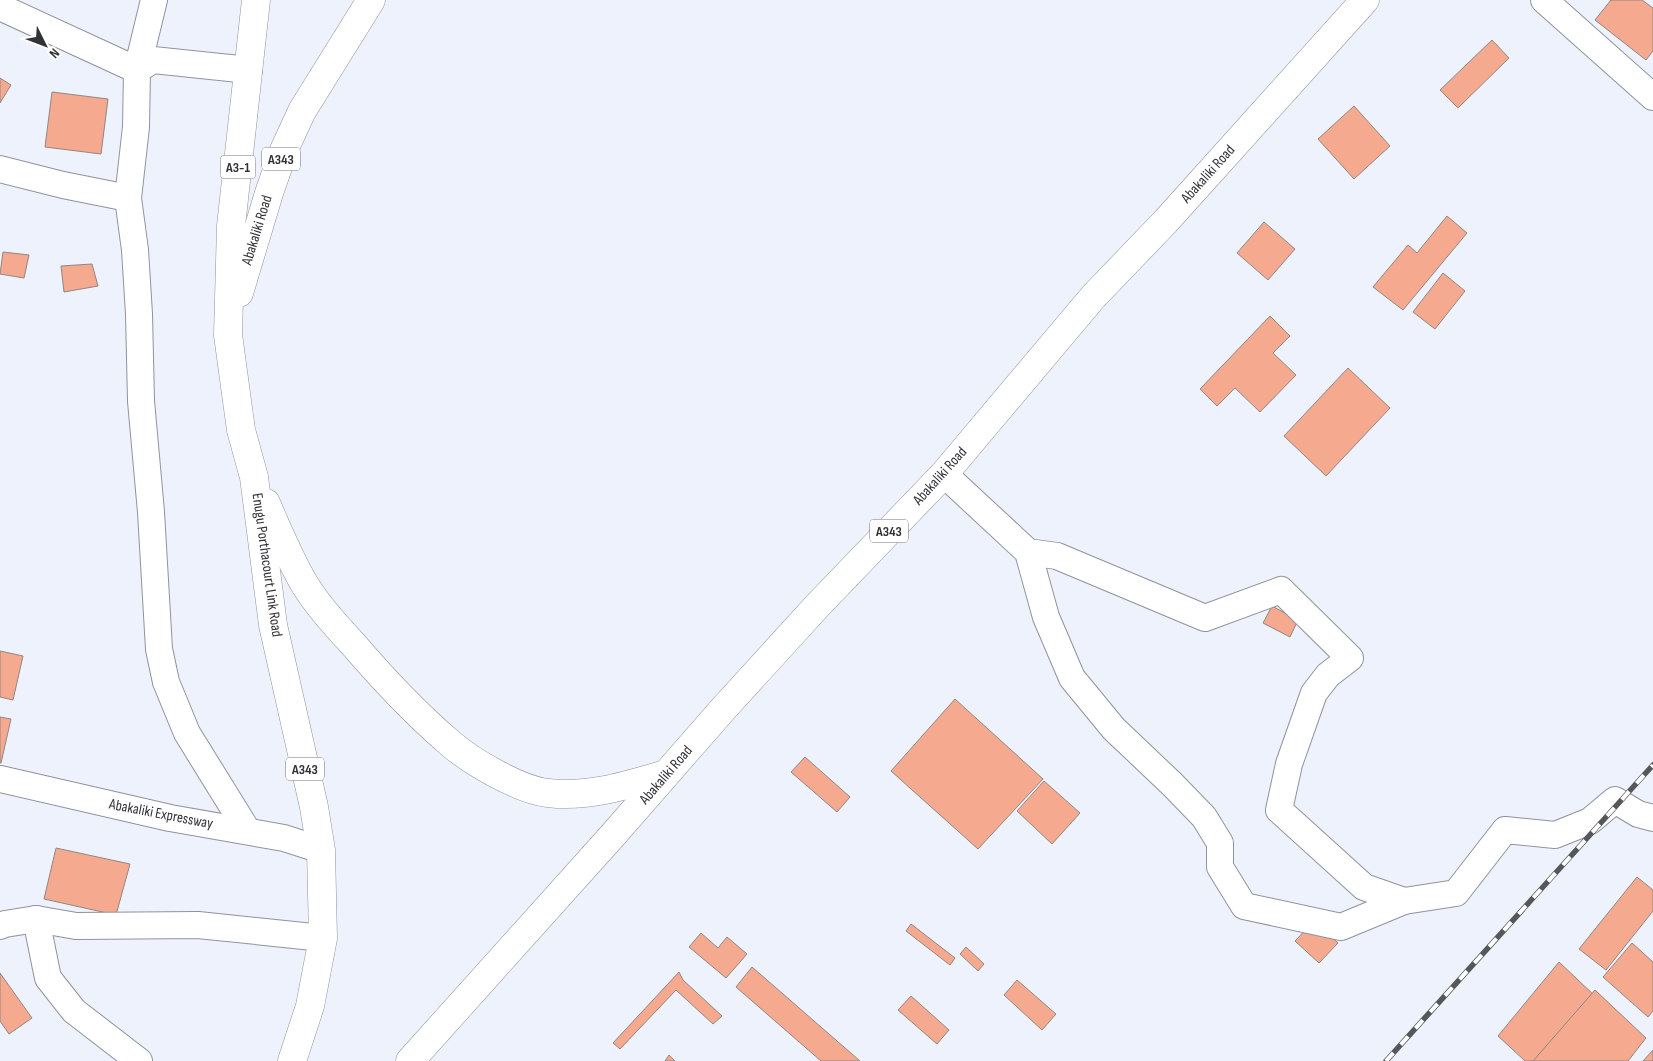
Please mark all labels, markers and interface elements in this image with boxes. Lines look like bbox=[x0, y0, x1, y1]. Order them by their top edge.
north arrow bbox=[20, 20, 70, 70]
text: N bbox=[45, 45, 63, 62]
street label: Abakaliki Road bbox=[1176, 141, 1239, 208]
road number: A343 bbox=[262, 148, 300, 170]
road number: A3-1 bbox=[220, 156, 256, 178]
street label: Abakaliki Road bbox=[237, 193, 277, 268]
street label: Abakaliki Road bbox=[908, 443, 971, 510]
street label: Enugu Porthacourt Link Road bbox=[247, 492, 287, 638]
road number: A343 bbox=[870, 520, 908, 542]
street label: Abakaliki Road bbox=[635, 742, 697, 809]
road number: A343 bbox=[286, 758, 324, 781]
street label: Abakaliki Expressway bbox=[107, 794, 215, 833]

